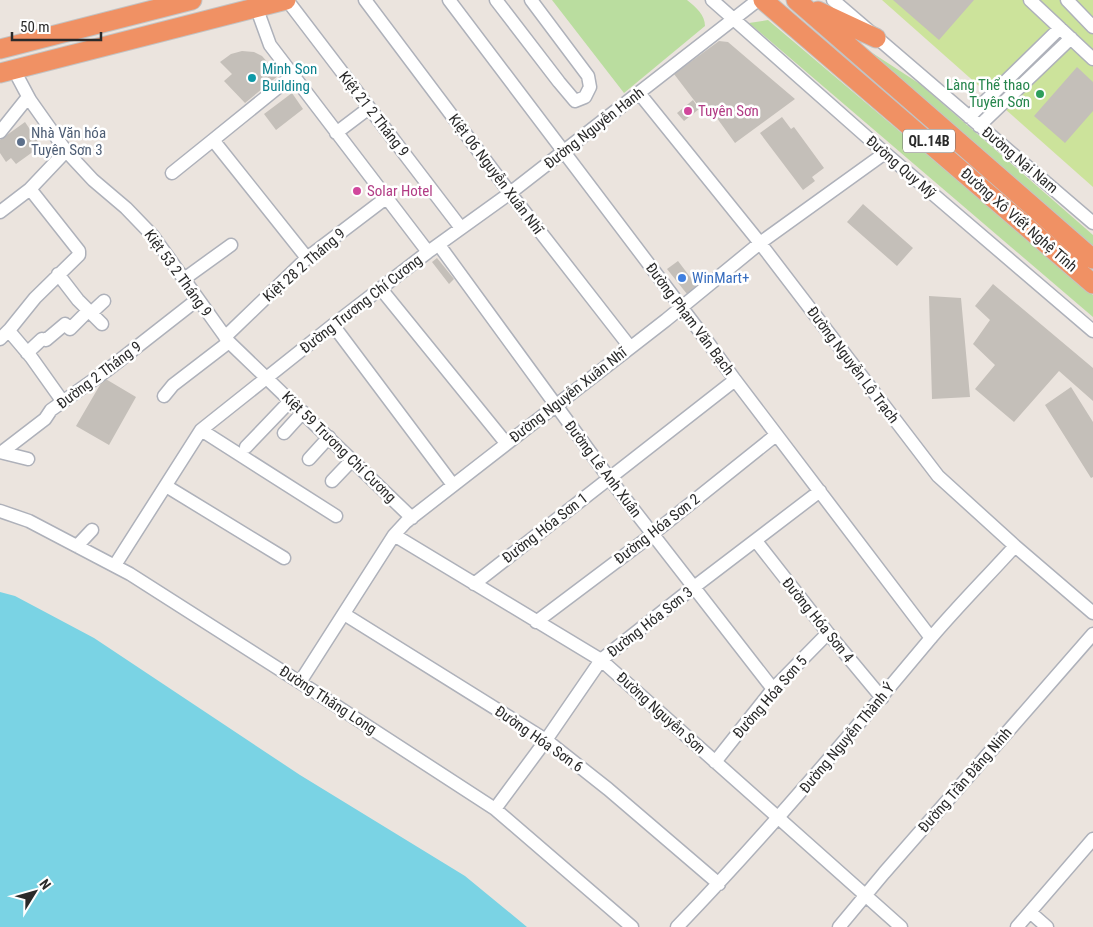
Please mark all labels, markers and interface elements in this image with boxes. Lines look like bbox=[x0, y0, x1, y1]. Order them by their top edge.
scale bar bbox=[12, 10, 101, 42]
text: 50 m bbox=[20, 18, 50, 36]
place label: Minh Son Building bbox=[262, 60, 317, 95]
street label: Kiệt 21 2 Tháng 9 bbox=[335, 68, 413, 160]
marker: Minh Son Building bbox=[246, 72, 258, 84]
place label: Làng Thể thao Tuyên Sơn bbox=[946, 76, 1030, 111]
street label: Đường Nguyễn Hanh bbox=[541, 83, 647, 173]
marker: Làng Thể thao Tuyên Sơn bbox=[1034, 88, 1046, 100]
place label: Tuyên Sơn bbox=[698, 102, 759, 120]
marker: Tuyên Sơn bbox=[682, 105, 694, 117]
street label: Kiệt 06 Nguyễn Xuân Nhĩ bbox=[445, 110, 547, 238]
street label: Đường Nại Nam bbox=[978, 123, 1062, 197]
place label: Nhà Văn hóa Tuyên Sơn 3 bbox=[31, 124, 106, 159]
road number: QL.14B bbox=[903, 130, 955, 152]
street label: Đường Quy Mỹ bbox=[863, 132, 939, 202]
marker: Nhà Văn hóa Tuyên Sơn 3 bbox=[15, 136, 27, 148]
street label: Đường Xô Viết Nghệ Tĩnh bbox=[957, 164, 1081, 276]
place label: Solar Hotel bbox=[367, 182, 433, 200]
marker: Solar Hotel bbox=[351, 185, 363, 197]
street label: Kiệt 28 2 Tháng 9 bbox=[259, 224, 349, 306]
street label: Kiệt 53 2 Tháng 9 bbox=[140, 226, 216, 320]
street label: Đường Trương Chí Cương bbox=[296, 251, 426, 357]
street label: Đường Phạm Văn Bạch bbox=[642, 259, 738, 379]
place label: WinMart+ bbox=[692, 269, 749, 287]
marker: WinMart+ bbox=[676, 272, 688, 284]
street label: Đường Nguyễn Lộ Trạch bbox=[803, 303, 903, 427]
street label: Đường 2 Tháng 9 bbox=[53, 337, 145, 413]
street label: Đường Nguyễn Xuân Nhĩ bbox=[506, 343, 631, 446]
street label: Kiệt 59 Trương Chí Cương bbox=[278, 388, 400, 506]
street label: Đường Lê Anh Xuân bbox=[561, 417, 645, 521]
street label: Đường Hóa Sơn 1 bbox=[499, 489, 591, 567]
street label: Đường Hóa Sơn 2 bbox=[611, 490, 703, 568]
street label: Đường Hóa Sơn 4 bbox=[778, 574, 858, 666]
street label: Đường Hóa Sơn 3 bbox=[604, 583, 696, 661]
street label: Đường Hóa Sơn 5 bbox=[729, 652, 811, 742]
street label: Đường Thăng Long bbox=[276, 662, 380, 738]
street label: Đường Nguyễn Sơn bbox=[613, 668, 709, 758]
street label: Đường Nguyễn Thành Ý bbox=[796, 679, 898, 797]
street label: Đường Hóa Sơn 6 bbox=[491, 702, 587, 776]
street label: Đường Trần Đăng Ninh bbox=[915, 724, 1015, 836]
north arrow bbox=[10, 867, 60, 917]
text: N bbox=[36, 876, 54, 892]

